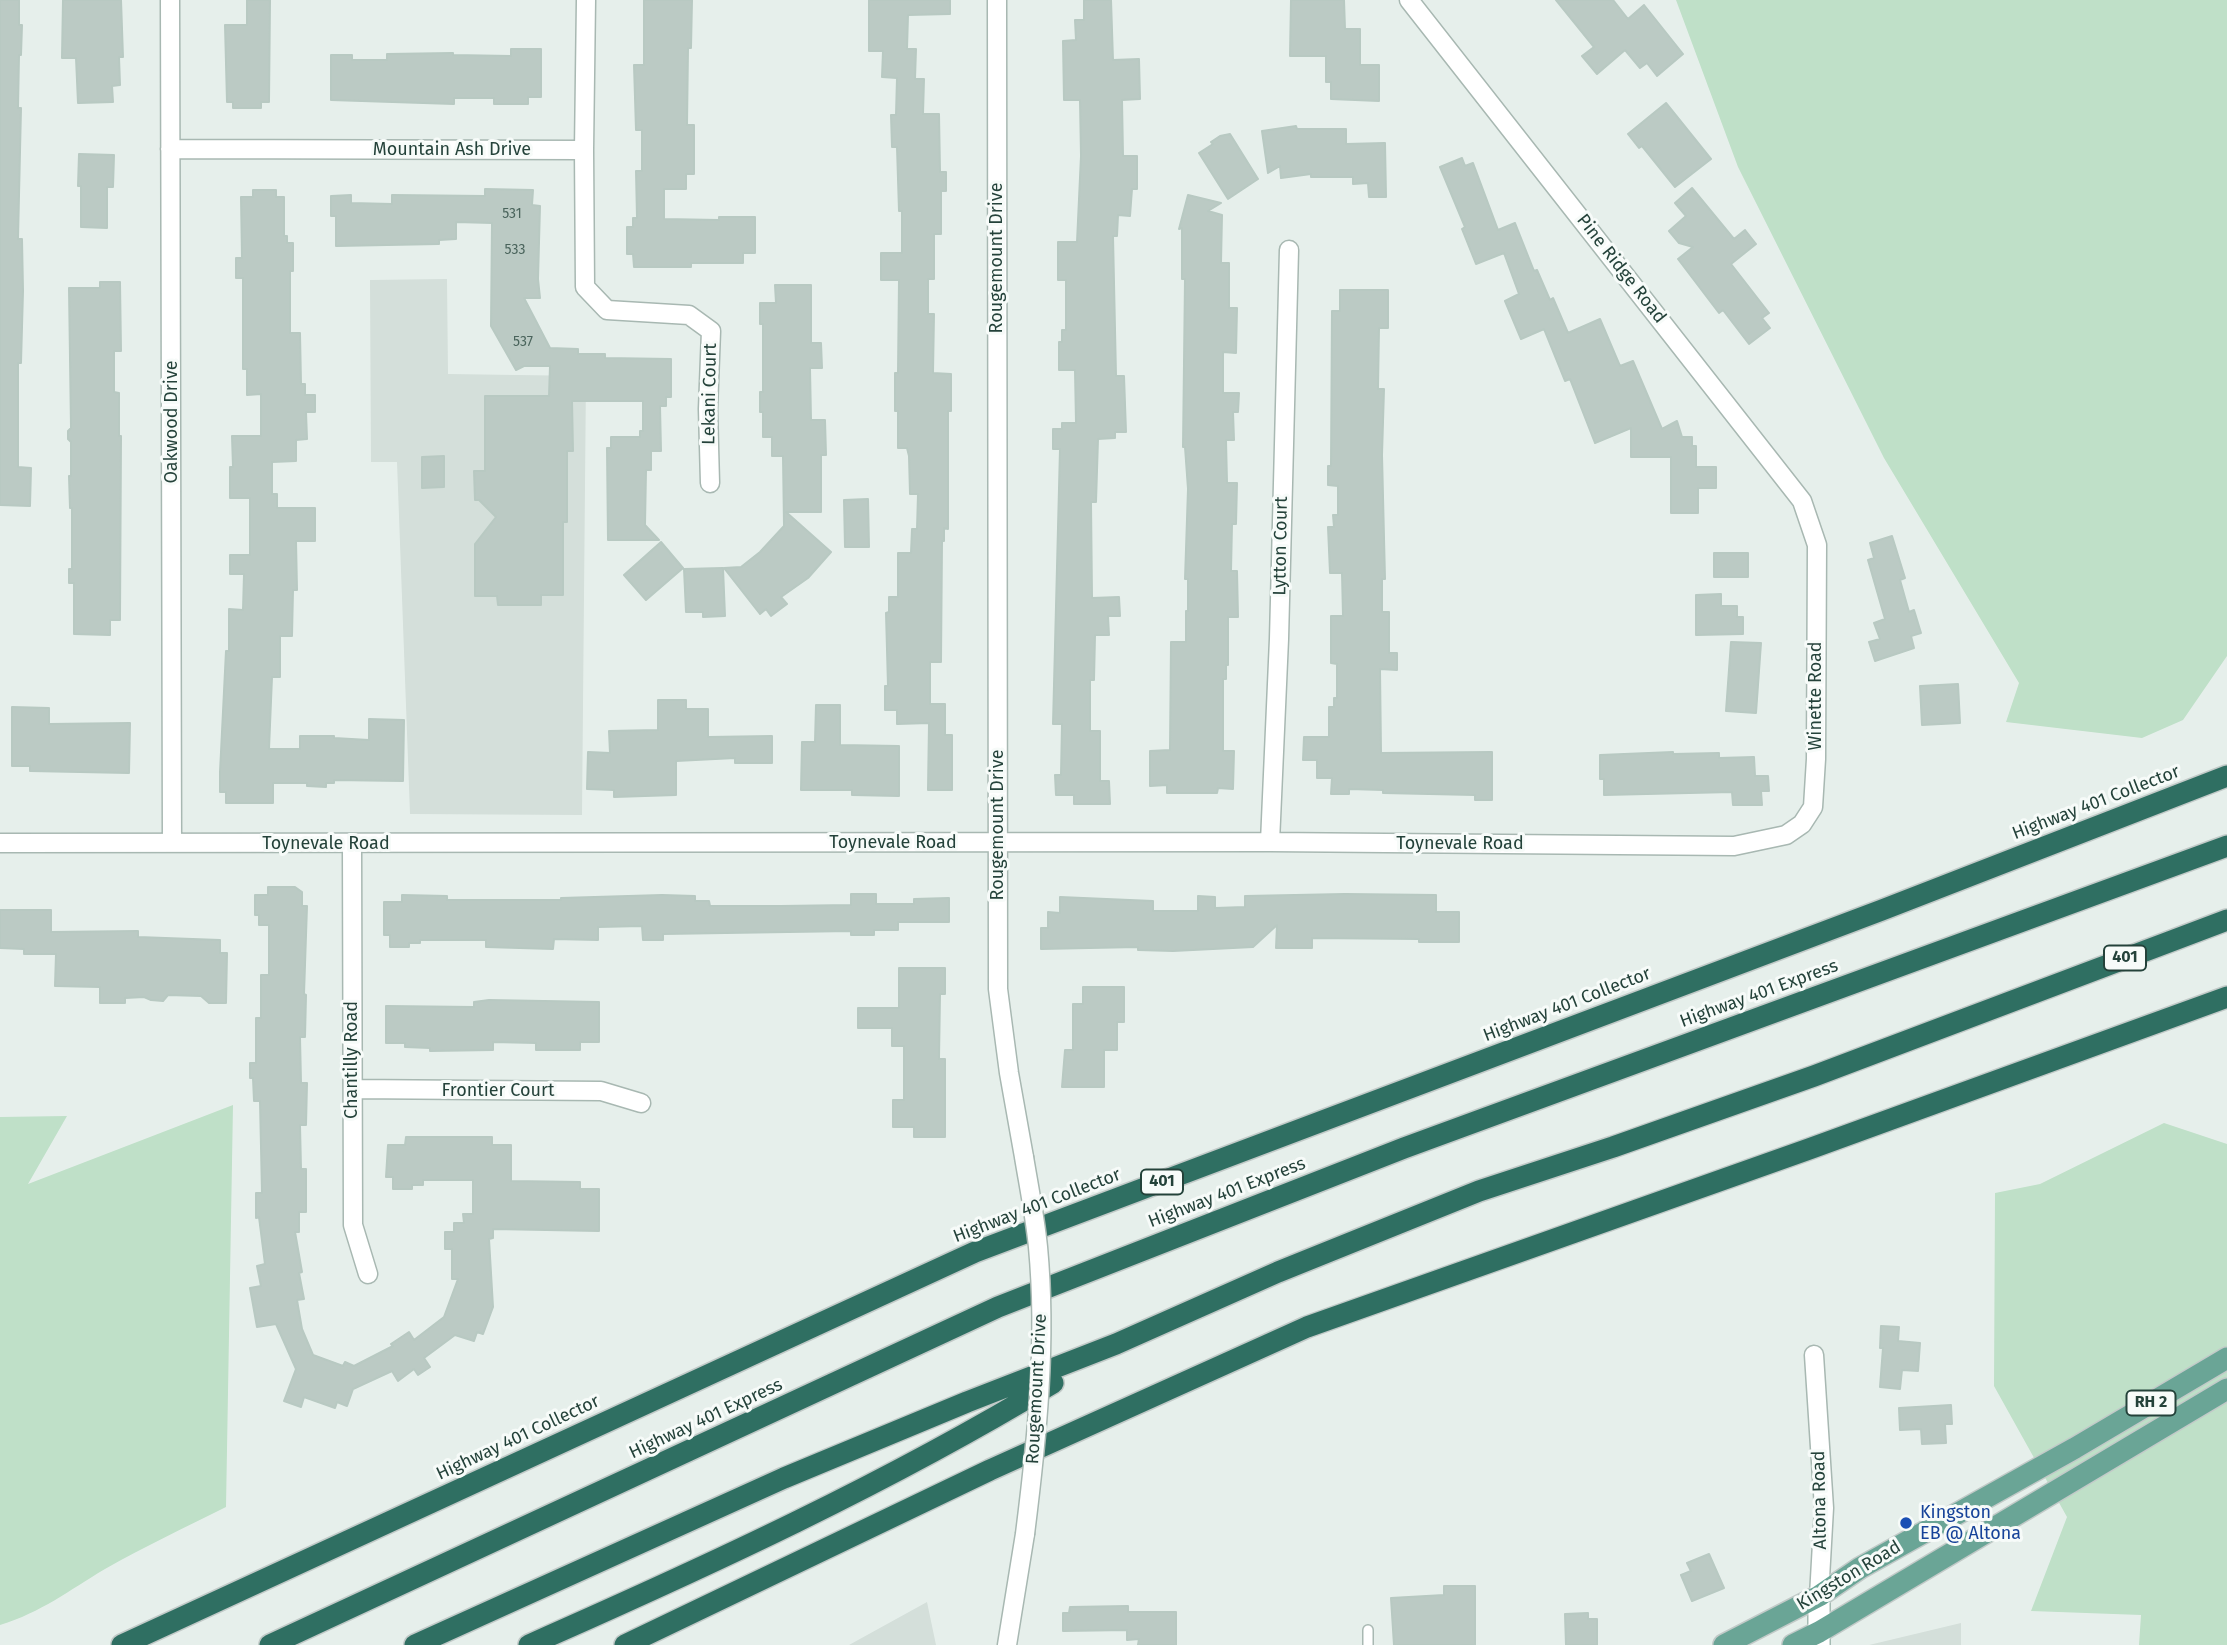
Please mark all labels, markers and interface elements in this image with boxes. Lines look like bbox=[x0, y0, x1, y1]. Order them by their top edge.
street label: Mountain Ash Drive bbox=[373, 139, 531, 161]
street label: Rougemount Drive bbox=[986, 183, 1008, 333]
house number: 531 bbox=[502, 206, 522, 222]
street label: Pine Ridge Road bbox=[1572, 210, 1670, 328]
house number: 533 bbox=[505, 242, 525, 258]
house number: 537 bbox=[513, 334, 533, 350]
street label: Lekani Court bbox=[698, 343, 722, 445]
street label: Oakwood Drive bbox=[161, 361, 183, 483]
street label: Lytton Court bbox=[1269, 496, 1293, 596]
street label: Winette Road bbox=[1805, 641, 1827, 751]
street label: Rougemount Drive bbox=[987, 750, 1009, 900]
street label: Highway 401 Collector bbox=[2009, 761, 2183, 845]
street label: Toynevale Road bbox=[829, 832, 957, 854]
street label: Toynevale Road bbox=[262, 833, 390, 855]
street label: Toynevale Road bbox=[1396, 833, 1524, 855]
road number: 401 bbox=[2104, 946, 2146, 970]
street label: Highway 401 Express bbox=[1677, 955, 1841, 1033]
street label: Highway 401 Collector bbox=[1480, 963, 1654, 1047]
street label: Chantilly Road bbox=[341, 1001, 363, 1119]
street label: Frontier Court bbox=[442, 1080, 554, 1102]
street label: Highway 401 Express bbox=[1145, 1153, 1309, 1233]
street label: Highway 401 Collector bbox=[950, 1164, 1124, 1248]
road number: 401 bbox=[1141, 1170, 1183, 1194]
street label: Rougemount Drive bbox=[1022, 1313, 1052, 1465]
street label: Highway 401 Express bbox=[626, 1374, 786, 1464]
road number: RH 2 bbox=[2126, 1390, 2176, 1415]
street label: Highway 401 Collector bbox=[433, 1391, 603, 1485]
street label: Altona Road bbox=[1808, 1450, 1832, 1550]
place label: Kingston EB @ Altona bbox=[1920, 1502, 2021, 1544]
marker: Kingston EB @ Altona bbox=[1898, 1515, 1914, 1531]
street label: Kingston Road bbox=[1793, 1537, 1905, 1615]

